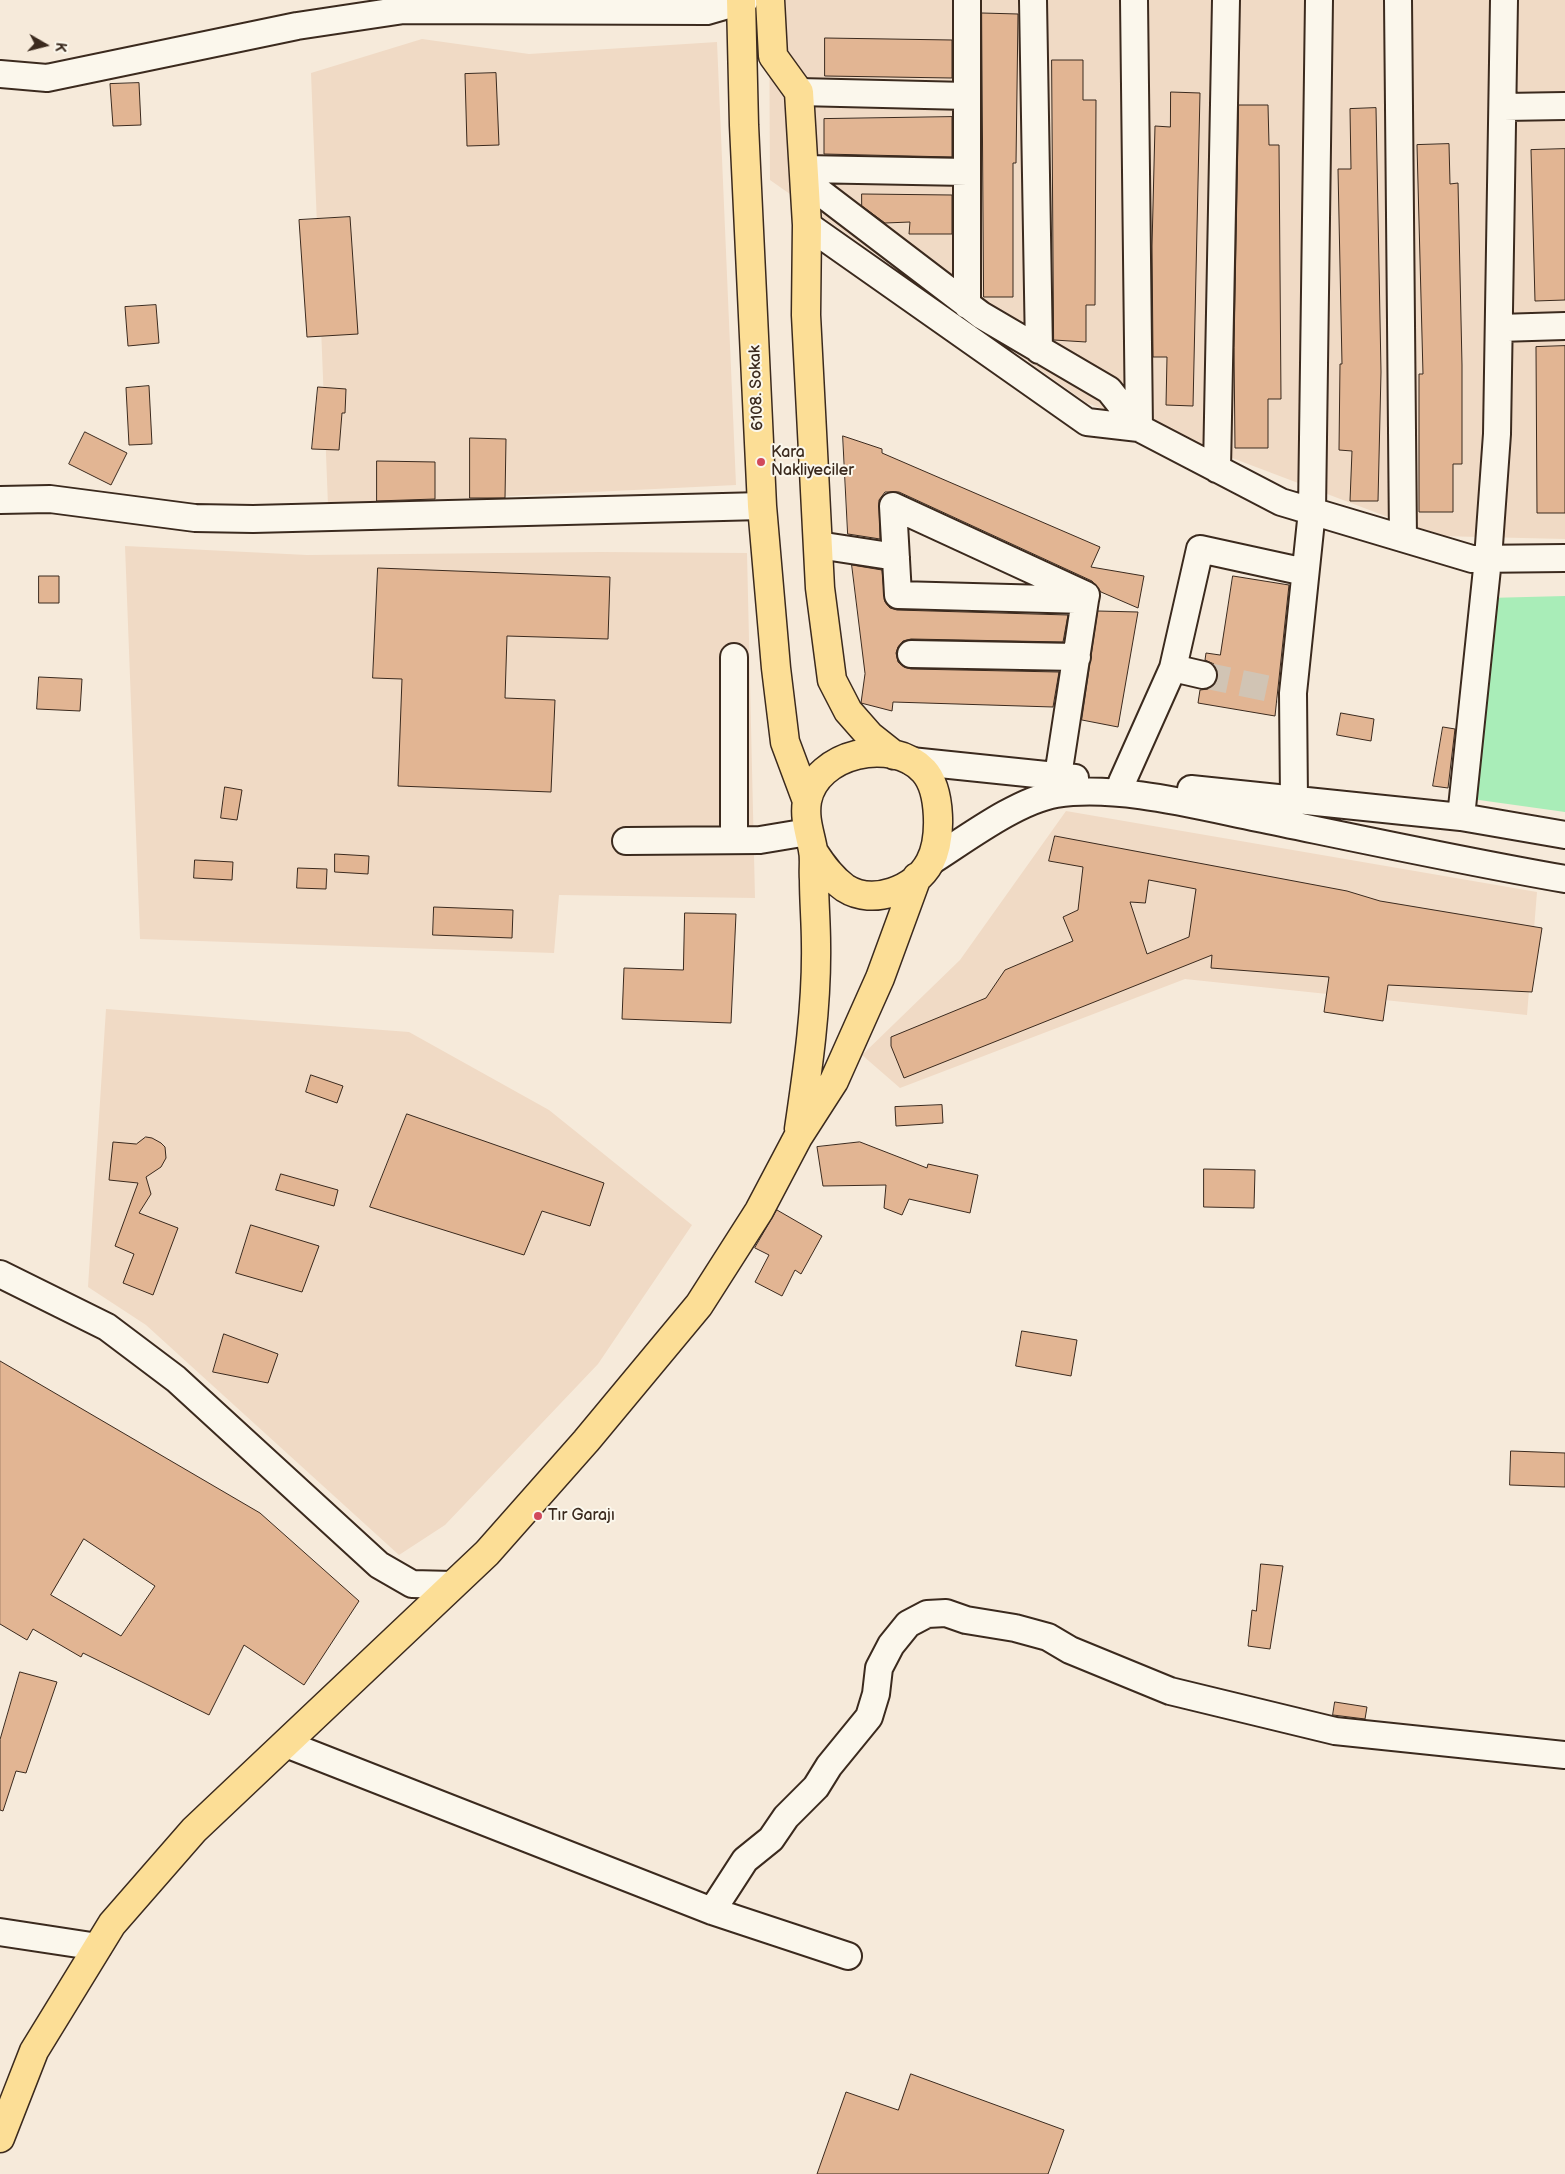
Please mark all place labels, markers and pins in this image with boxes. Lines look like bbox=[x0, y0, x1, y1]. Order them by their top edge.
place label: Kara Nakliyeciler bbox=[771, 443, 854, 481]
marker: Kara Nakliyeciler bbox=[755, 456, 767, 468]
place label: Tır Garajı bbox=[548, 1506, 615, 1526]
marker: Tır Garajı bbox=[532, 1510, 544, 1522]

